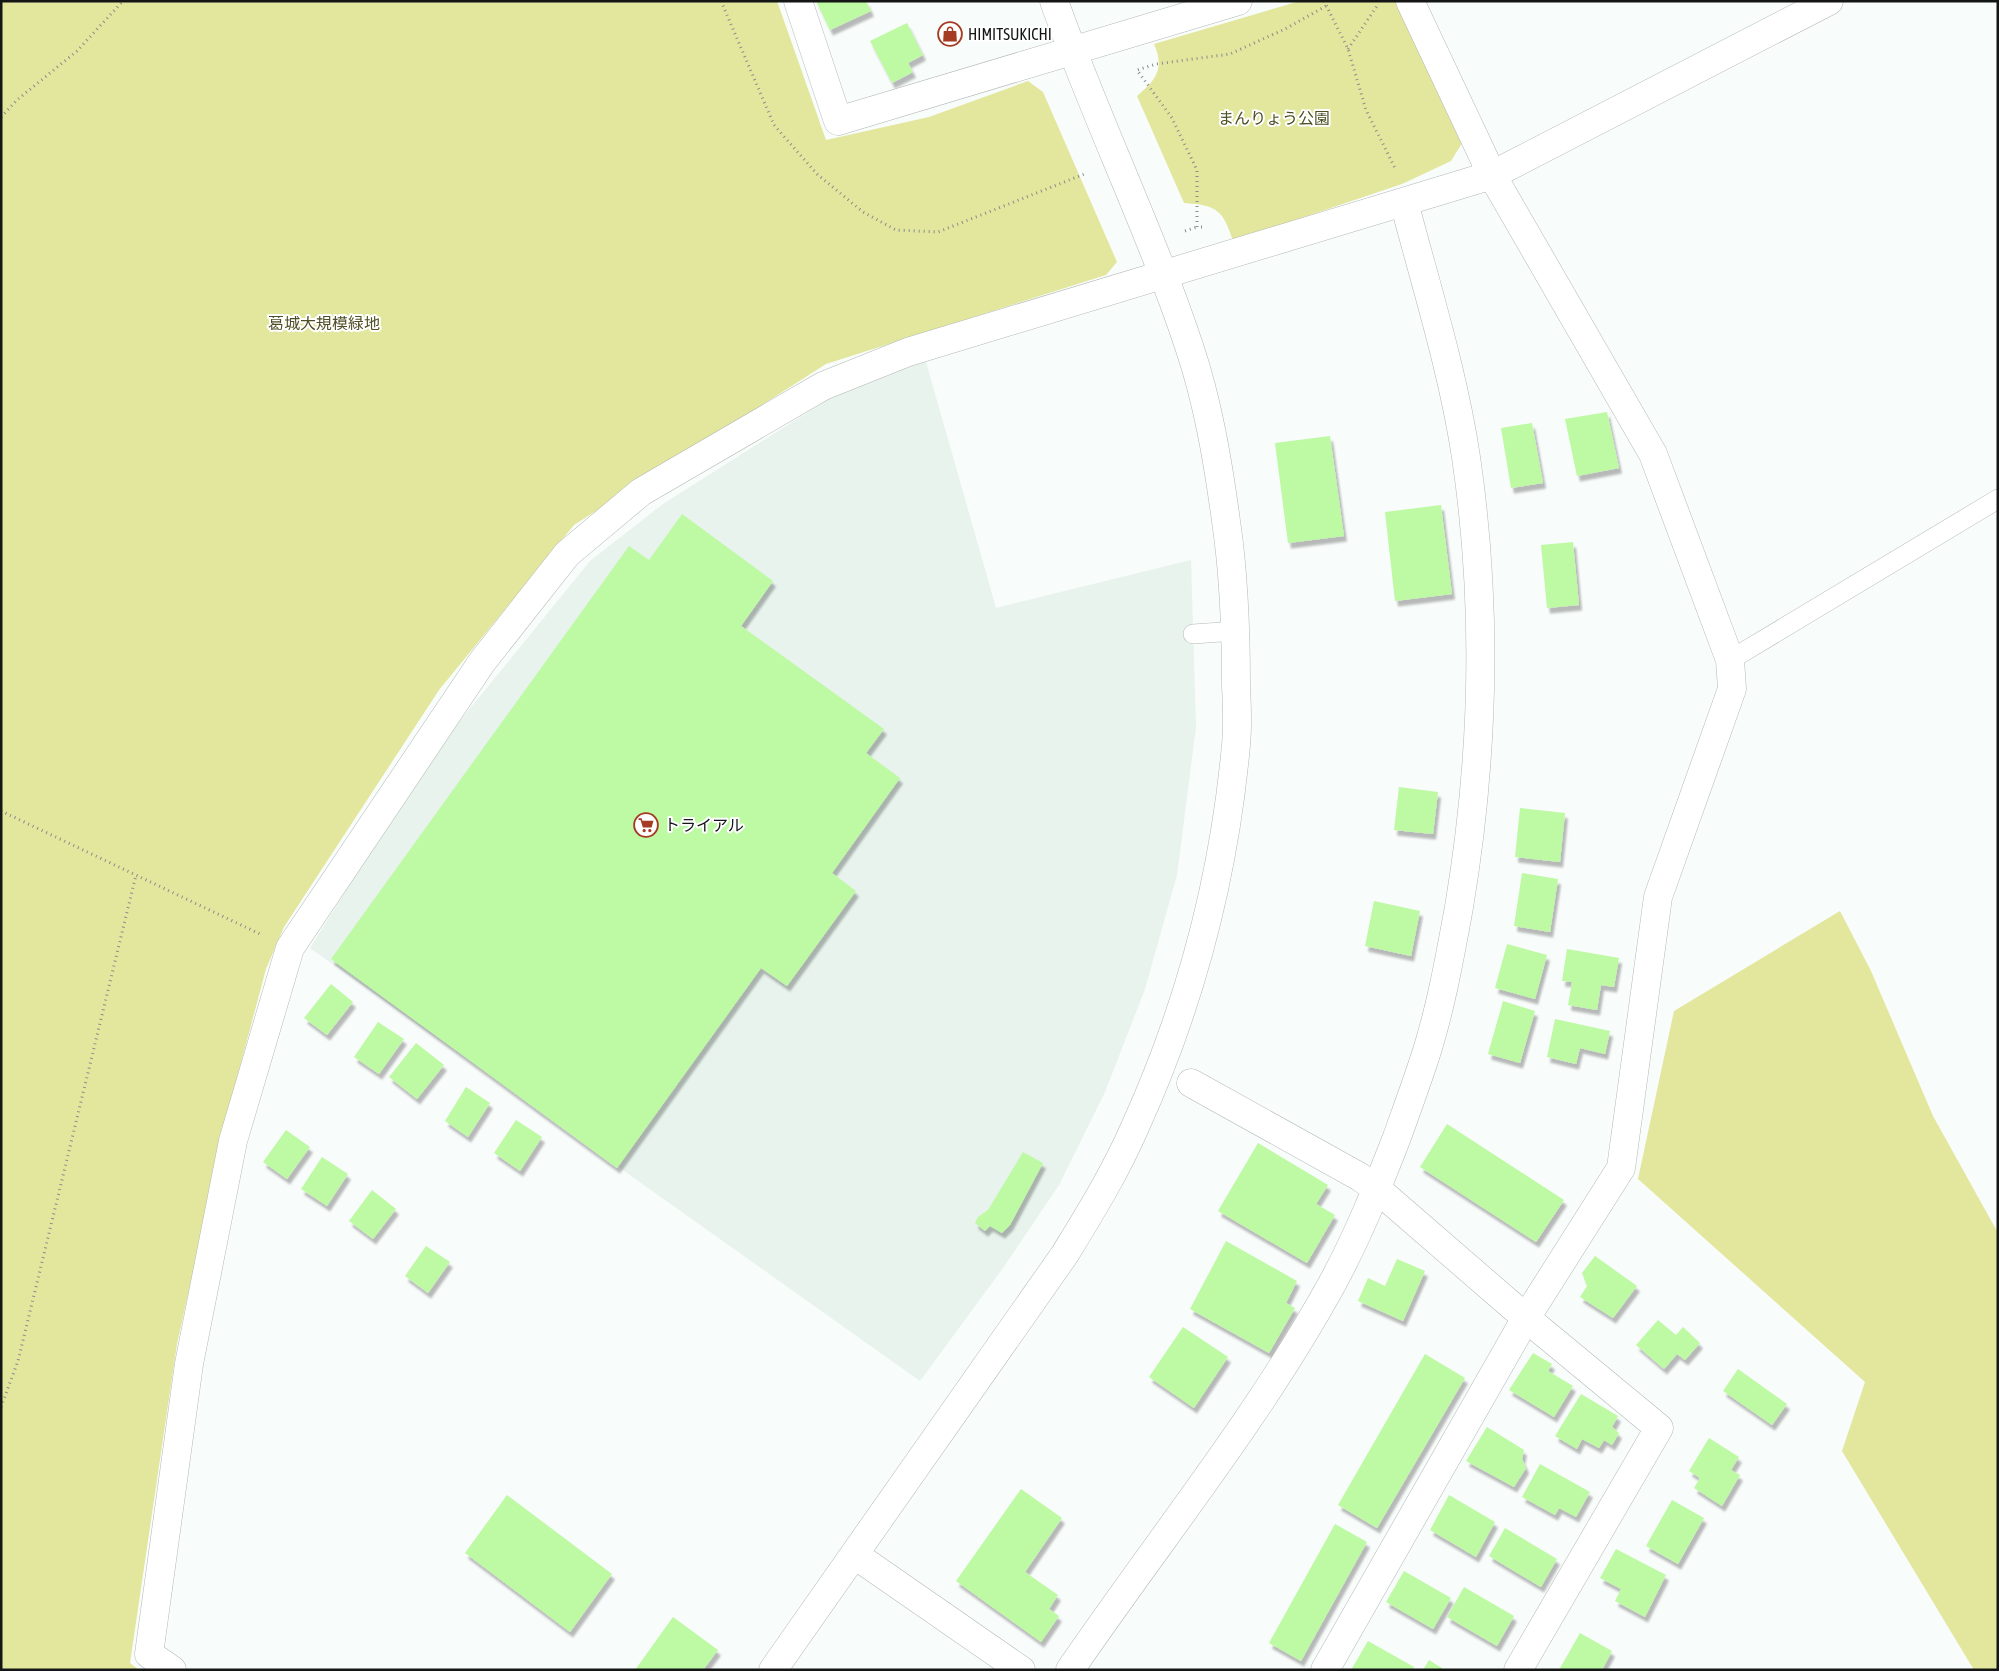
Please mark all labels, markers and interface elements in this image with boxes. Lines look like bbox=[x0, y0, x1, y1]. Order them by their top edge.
shop icon: HIMITSUKICHI bbox=[937, 21, 963, 47]
place label: HIMITSUKICHI bbox=[968, 25, 1052, 43]
park label: まんりょう公園 bbox=[1218, 109, 1330, 127]
park label: 葛城大規模緑地 bbox=[268, 314, 380, 332]
supermarket icon: トライアル bbox=[633, 812, 659, 838]
place label: トライアル bbox=[664, 816, 744, 834]

